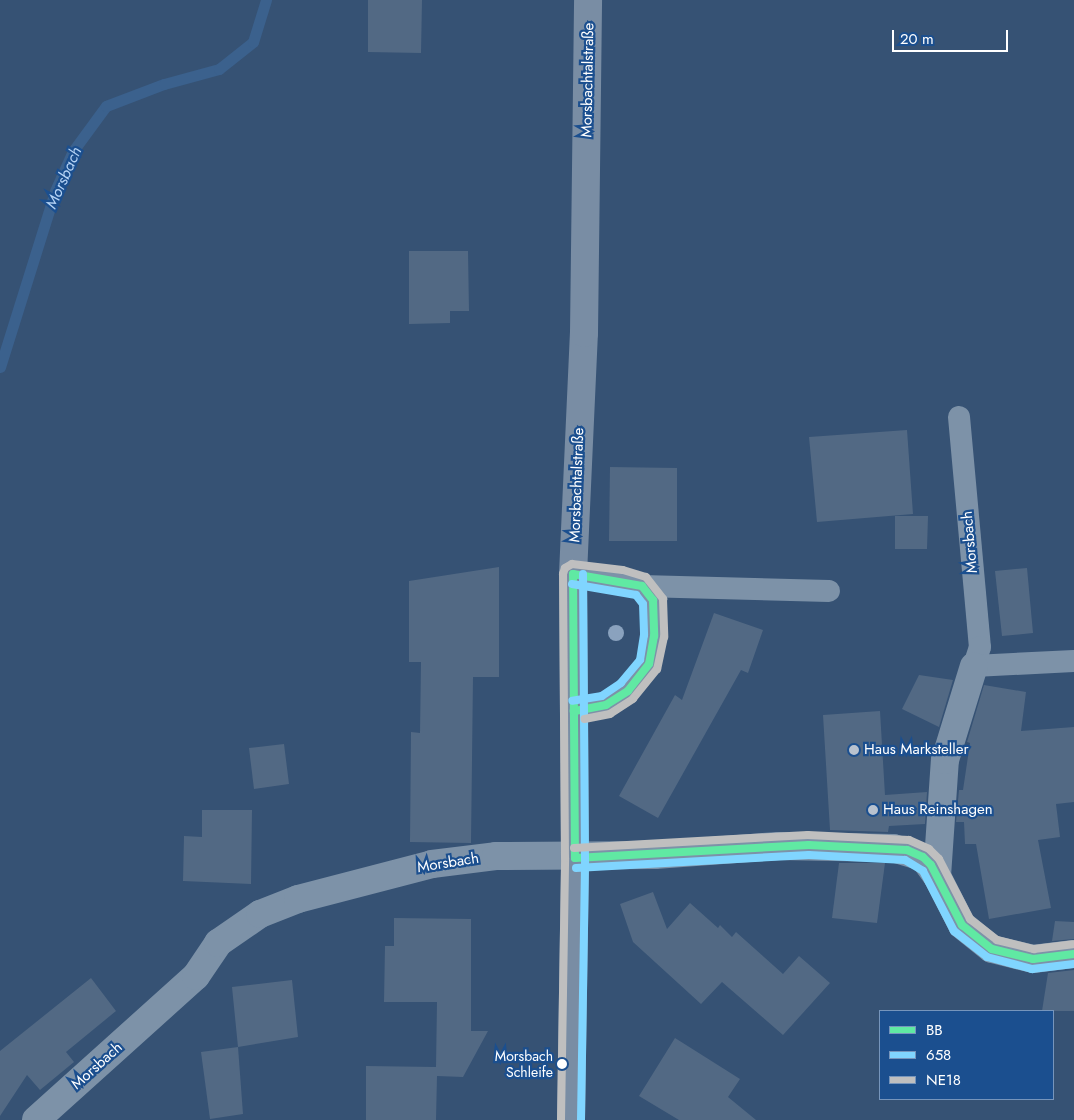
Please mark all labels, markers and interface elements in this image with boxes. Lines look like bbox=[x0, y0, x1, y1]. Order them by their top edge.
scale bar bbox=[894, 20, 1010, 52]
street label: Morsbachtalstraße bbox=[578, 22, 598, 138]
text: 20 m bbox=[900, 28, 934, 50]
water label: Morsbach bbox=[42, 144, 86, 212]
street label: Morsbachtalstraße bbox=[566, 427, 588, 543]
street label: Morsbach bbox=[958, 510, 982, 574]
place label: Haus Marksteller bbox=[864, 741, 969, 759]
marker: Haus Marksteller bbox=[848, 744, 860, 756]
place label: Haus Reinshagen bbox=[883, 801, 993, 819]
marker: Haus Reinshagen bbox=[867, 804, 879, 816]
street label: Morsbach bbox=[416, 849, 480, 877]
legend bbox=[879, 1010, 1054, 1100]
text: BB bbox=[926, 1019, 943, 1041]
street label: Morsbach bbox=[68, 1038, 126, 1094]
text: 658 bbox=[926, 1044, 951, 1066]
place label: Morsbach Schleife bbox=[495, 1048, 553, 1080]
marker: Morsbach Schleife bbox=[557, 1059, 567, 1069]
text: NE18 bbox=[926, 1069, 961, 1091]

